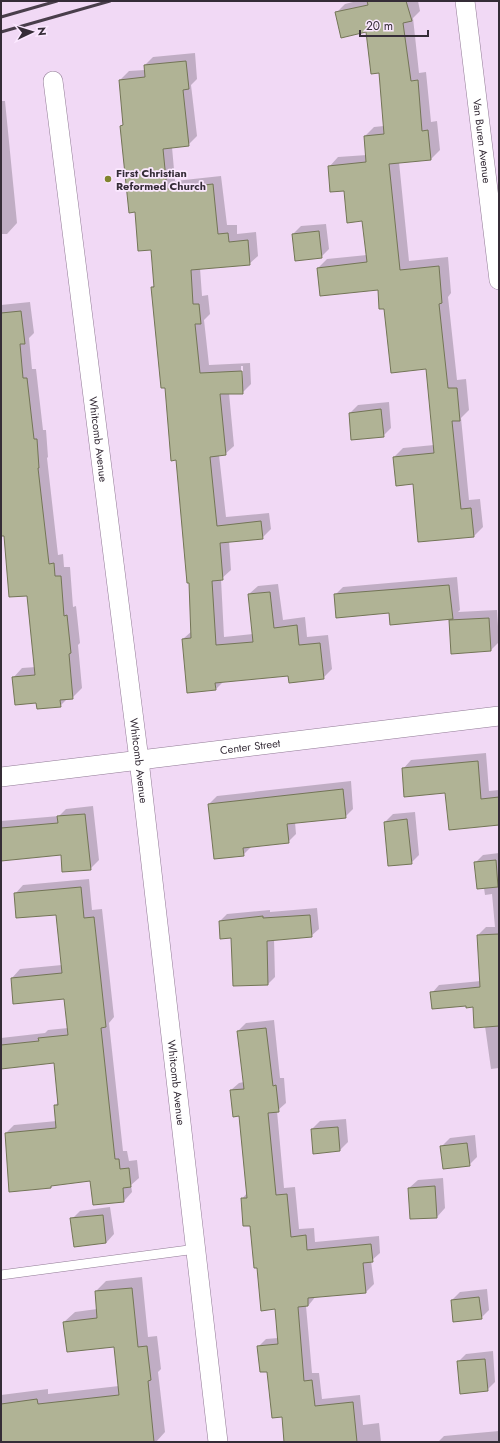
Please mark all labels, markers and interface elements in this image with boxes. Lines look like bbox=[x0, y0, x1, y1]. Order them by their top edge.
north arrow bbox=[12, 12, 52, 52]
scale bar bbox=[360, 12, 428, 38]
text: 20 m bbox=[366, 17, 393, 35]
text: N bbox=[34, 26, 50, 36]
street label: Van Buren Avenue bbox=[469, 98, 495, 185]
place label: First Christian Reformed Church bbox=[116, 165, 206, 194]
marker: First Christian Reformed Church bbox=[103, 174, 113, 184]
street label: Whitcomb Avenue bbox=[85, 395, 112, 483]
street label: Whitcomb Avenue bbox=[126, 717, 152, 805]
street label: Center Street bbox=[219, 735, 282, 758]
street label: Whitcomb Avenue bbox=[163, 1039, 189, 1126]

